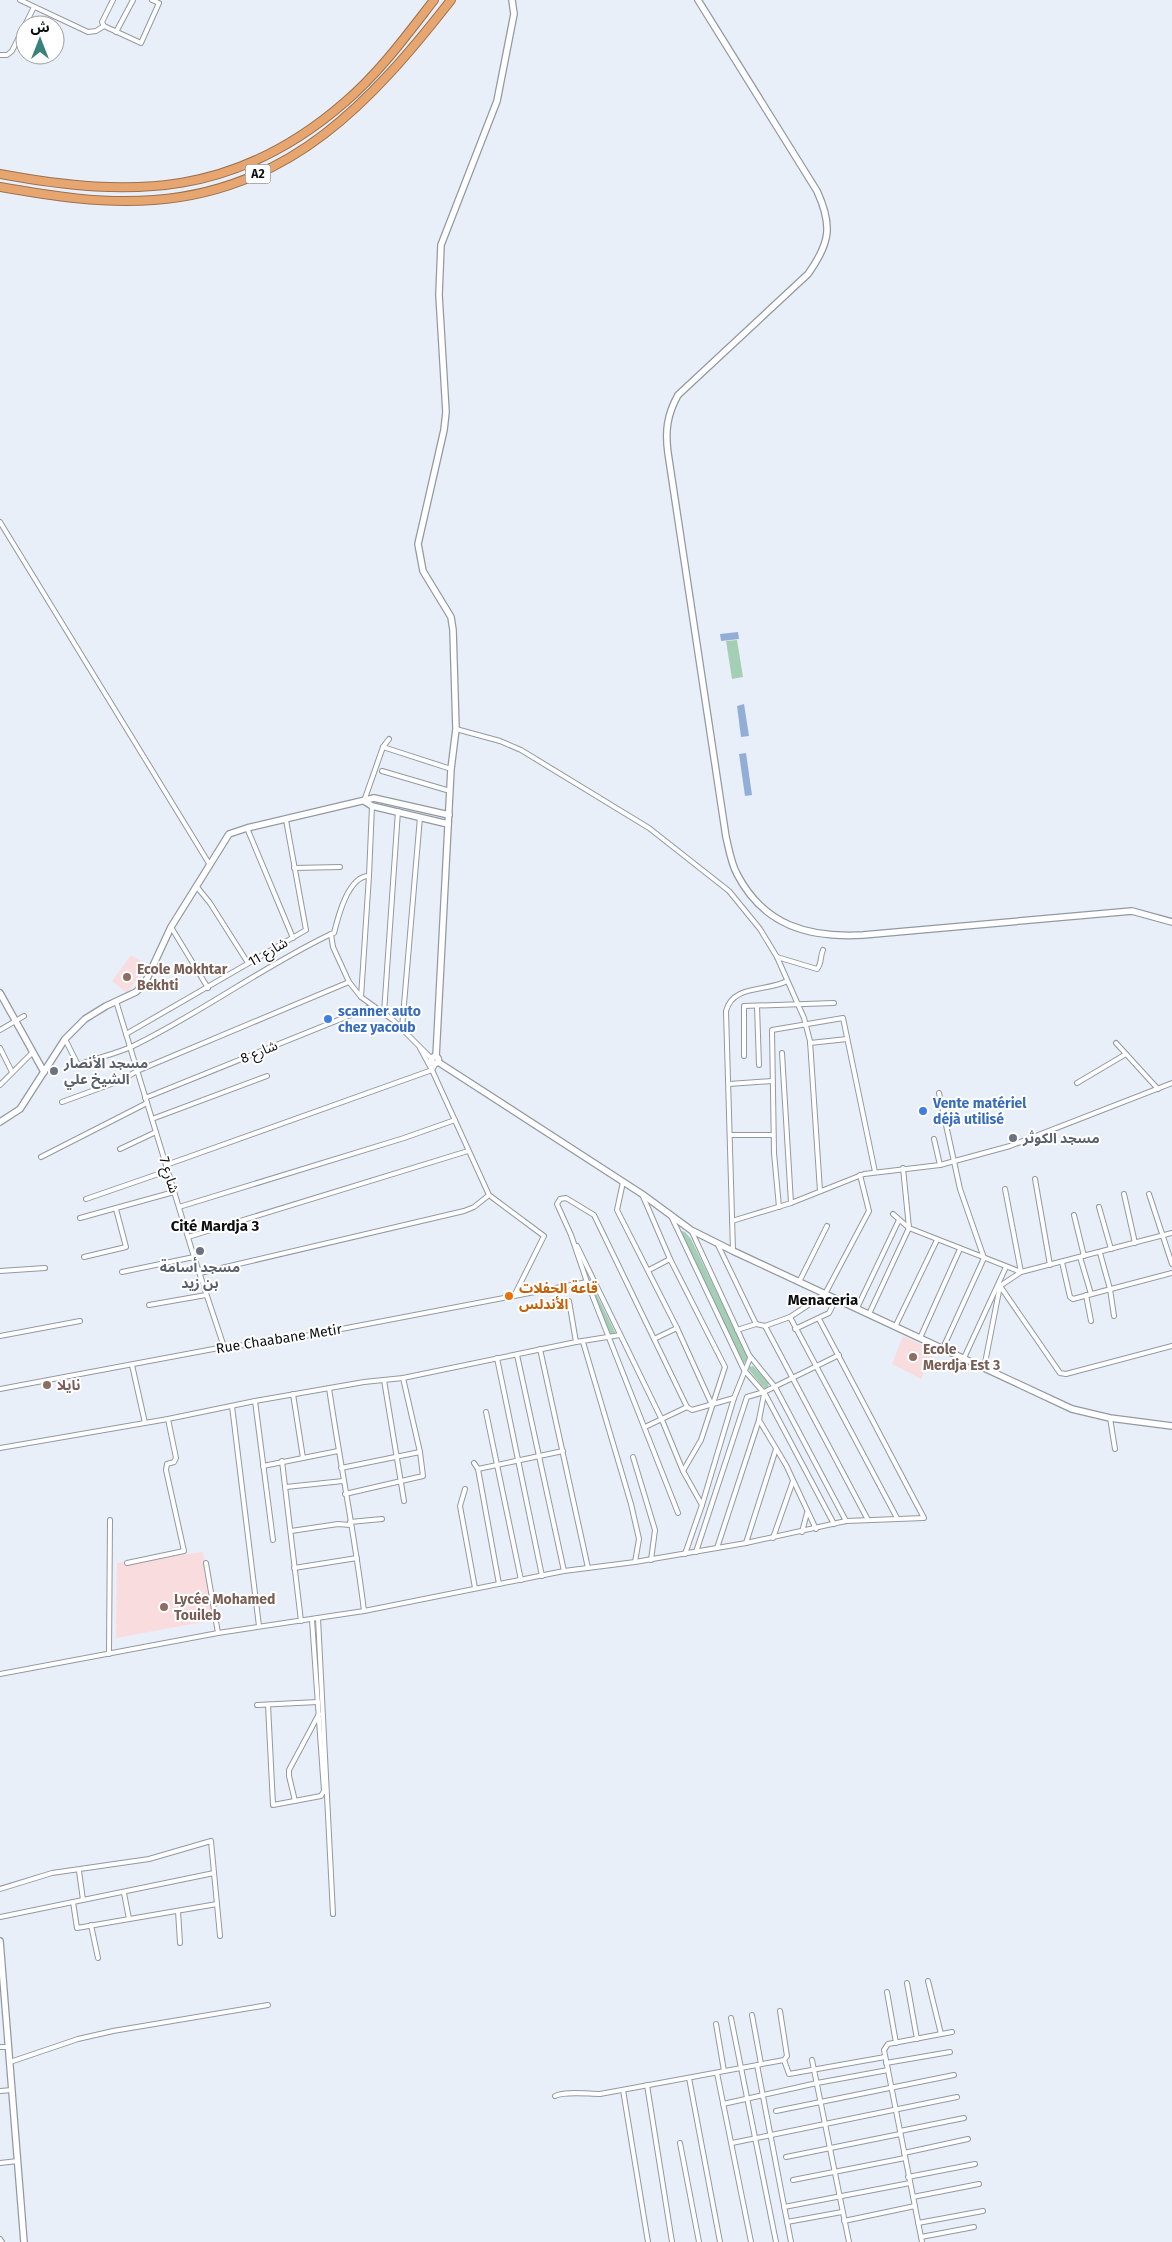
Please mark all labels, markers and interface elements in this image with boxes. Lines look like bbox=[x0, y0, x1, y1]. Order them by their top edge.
north arrow bbox=[15, 15, 65, 65]
text: ش bbox=[30, 19, 50, 36]
road number: A2 bbox=[246, 164, 270, 183]
street label: شارع 11 bbox=[245, 934, 292, 972]
place label: Ecole Mokhtar Bekhti bbox=[137, 961, 228, 994]
marker: Ecole Mokhtar Bekhti bbox=[121, 971, 133, 983]
place label: scanner auto chez yacoub bbox=[338, 1003, 421, 1036]
marker: scanner auto chez yacoub bbox=[322, 1013, 334, 1025]
street label: شارع 8 bbox=[238, 1037, 281, 1069]
place label: مسجد الأنصار الشيخ علي bbox=[63, 1055, 148, 1090]
marker: مسجد الأنصار الشيخ علي bbox=[48, 1065, 60, 1077]
place label: Vente matériel déjà utilisé bbox=[932, 1095, 1027, 1128]
marker: Vente matériel déjà utilisé bbox=[917, 1105, 929, 1117]
place label: مسجد الكوثر bbox=[1022, 1130, 1100, 1147]
marker: مسجد الكوثر bbox=[1007, 1132, 1019, 1144]
street label: شارع 7 bbox=[154, 1155, 183, 1196]
district label: Cité Mardja 3 bbox=[171, 1217, 259, 1235]
marker: مسجد أسامة بن زيد bbox=[194, 1245, 206, 1257]
place label: مسجد أسامة بن زيد bbox=[160, 1257, 240, 1292]
place label: قاعة الحفلات الأندلس bbox=[519, 1280, 598, 1313]
marker: قاعة الحفلات الأندلس bbox=[503, 1290, 515, 1302]
district label: Menaceria bbox=[788, 1291, 858, 1309]
street label: Rue Chaabane Metir bbox=[215, 1321, 344, 1357]
place label: Ecole Merdja Est 3 bbox=[923, 1341, 1000, 1374]
marker: Ecole Merdja Est 3 bbox=[907, 1351, 919, 1363]
place label: نايلا bbox=[57, 1377, 80, 1394]
marker: نايلا bbox=[41, 1379, 53, 1391]
place label: Lycée Mohamed Touileb bbox=[174, 1591, 275, 1624]
marker: Lycée Mohamed Touileb bbox=[158, 1601, 170, 1613]

